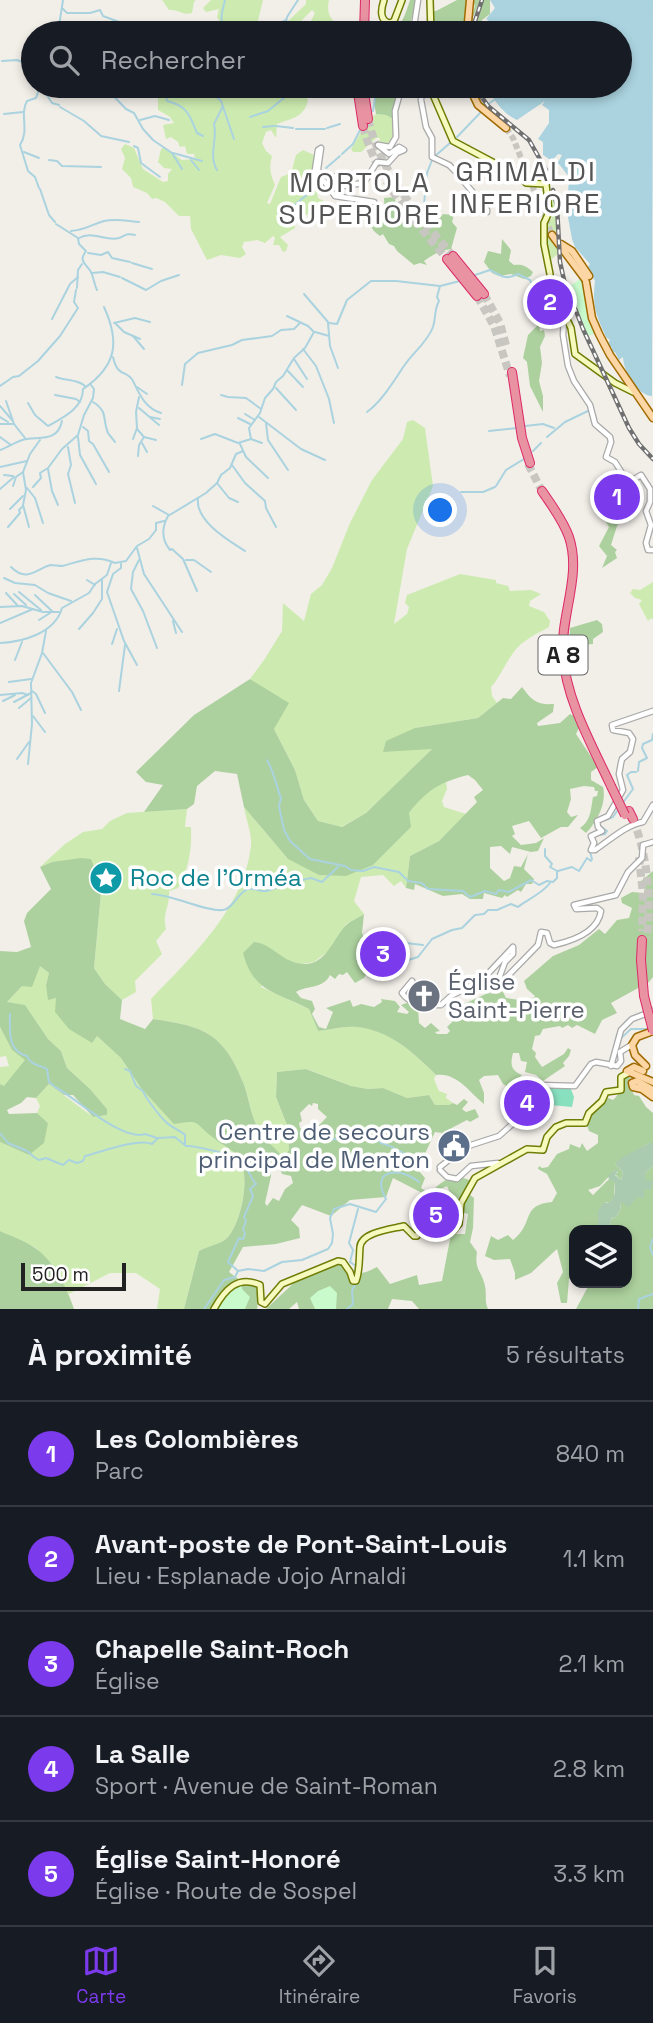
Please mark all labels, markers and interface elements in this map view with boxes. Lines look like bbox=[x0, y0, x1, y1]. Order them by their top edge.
search box bbox=[21, 21, 632, 98]
icon: search bbox=[45, 41, 83, 79]
text: Rechercher bbox=[101, 43, 246, 77]
district label: GRIMALDI INFERIORE bbox=[451, 153, 601, 221]
district label: MORTOLA SUPERIORE bbox=[278, 164, 442, 232]
pin: 2 bbox=[527, 276, 573, 328]
pin: 1 bbox=[594, 471, 640, 523]
your location bbox=[423, 493, 457, 527]
road number: A 8 bbox=[538, 636, 588, 674]
place icon: Roc de l'Orméa bbox=[87, 859, 125, 897]
place label: Roc de l'Orméa bbox=[130, 862, 302, 893]
pin: 3 bbox=[360, 928, 406, 980]
place label: Église Saint-Pierre bbox=[448, 966, 585, 1025]
church icon: Église Saint-Pierre bbox=[405, 977, 443, 1015]
pin: 4 bbox=[504, 1077, 550, 1129]
place label: Centre de secours principal de Menton bbox=[198, 1116, 430, 1175]
public building icon: Centre de secours principal de Menton bbox=[435, 1127, 473, 1165]
pin: 5 bbox=[413, 1189, 459, 1241]
map controls bbox=[569, 1225, 632, 1288]
button: layers bbox=[569, 1225, 632, 1288]
scale bar bbox=[21, 1260, 126, 1292]
text: 500 m bbox=[32, 1262, 89, 1287]
text: À proximité bbox=[28, 1335, 192, 1374]
text: 5 résultats bbox=[506, 1340, 625, 1370]
text: Les Colombières bbox=[95, 1422, 299, 1456]
text: 1 bbox=[46, 1439, 56, 1469]
text: 840 m bbox=[556, 1439, 625, 1469]
text: Parc bbox=[95, 1456, 144, 1486]
text: Avant-poste de Pont-Saint-Louis bbox=[95, 1527, 507, 1561]
text: 2 bbox=[44, 1544, 58, 1574]
text: 1.1 km bbox=[563, 1544, 625, 1574]
text: Lieu · Esplanade Jojo Arnaldi bbox=[95, 1561, 406, 1591]
text: Chapelle Saint-Roch bbox=[95, 1632, 349, 1666]
text: 3 bbox=[44, 1649, 58, 1679]
text: 2.1 km bbox=[559, 1649, 625, 1679]
text: Église bbox=[95, 1666, 160, 1696]
text: La Salle bbox=[95, 1737, 190, 1771]
text: 4 bbox=[44, 1754, 58, 1784]
text: 2.8 km bbox=[553, 1754, 625, 1784]
text: Sport · Avenue de Saint-Roman bbox=[95, 1771, 438, 1801]
text: Église Saint-Honoré bbox=[95, 1842, 341, 1876]
text: 5 bbox=[44, 1859, 58, 1889]
text: 3.3 km bbox=[553, 1859, 625, 1889]
text: Église · Route de Sospel bbox=[95, 1876, 357, 1906]
tab: Carte bbox=[76, 1942, 126, 2009]
tab: Itinéraire bbox=[279, 1942, 360, 2009]
tab: Favoris bbox=[513, 1942, 577, 2009]

